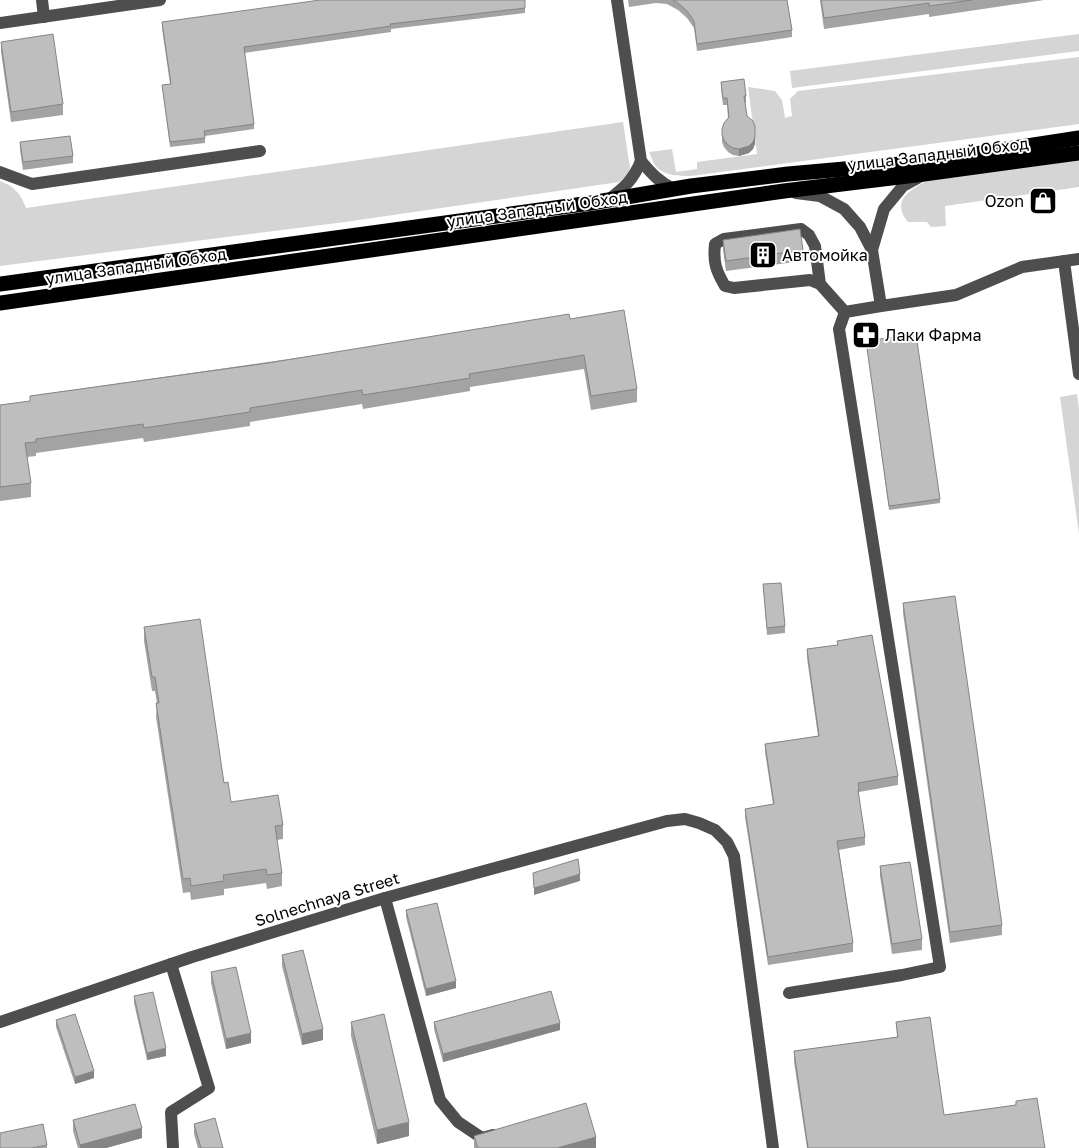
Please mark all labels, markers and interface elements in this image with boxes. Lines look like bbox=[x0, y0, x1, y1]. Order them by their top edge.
street label: улица Западный Обход bbox=[846, 133, 1030, 175]
street label: улица Западный Обход bbox=[445, 186, 629, 232]
shop icon: Ozon bbox=[1028, 186, 1058, 216]
place label: Ozon bbox=[985, 191, 1024, 211]
building icon: Автомойка bbox=[748, 240, 778, 270]
street label: улица Западный Обход bbox=[44, 243, 228, 289]
place label: Автомойка bbox=[782, 245, 868, 265]
pharmacy icon: Лаки Фарма bbox=[851, 320, 881, 350]
place label: Лаки Фарма bbox=[885, 325, 982, 345]
street label: Solnechnaya Street bbox=[252, 867, 402, 931]

